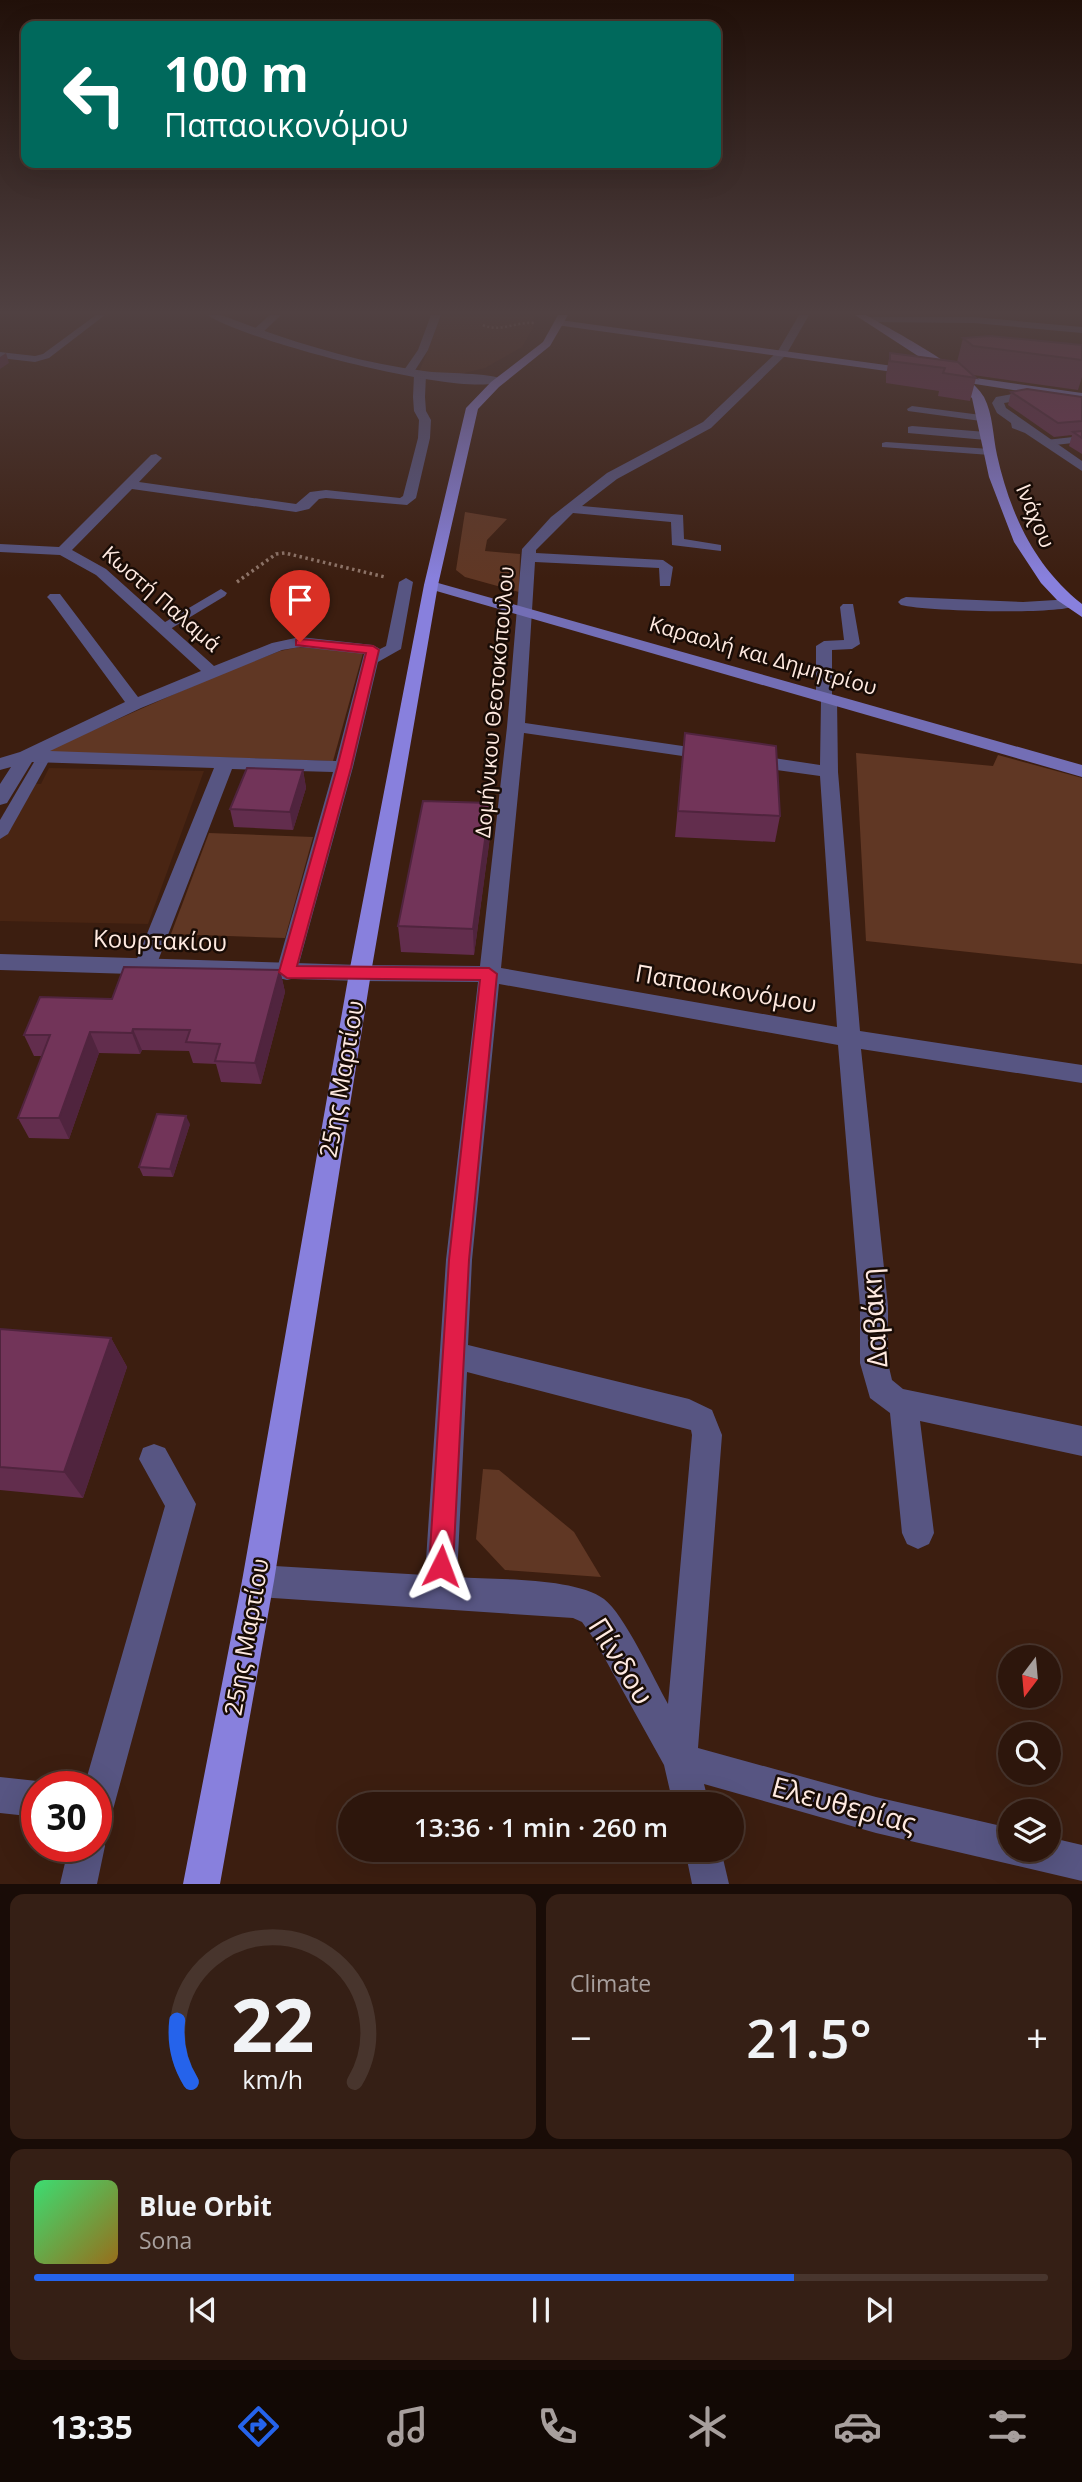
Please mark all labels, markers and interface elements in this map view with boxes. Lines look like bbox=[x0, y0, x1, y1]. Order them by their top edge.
text: 100 m bbox=[164, 40, 309, 106]
icon: left bbox=[49, 49, 140, 140]
text: Παπαοικονόμου bbox=[164, 103, 409, 146]
street label: Ινάχου bbox=[1010, 479, 1062, 552]
street label: Κωστή Παλαμά bbox=[97, 539, 227, 658]
street label: Δομήνικου Θεοτοκόπουλου bbox=[468, 565, 520, 839]
pin bbox=[270, 570, 330, 642]
icon: arrive bbox=[281, 581, 319, 619]
street label: Καραολή και Δημητρίου bbox=[646, 609, 880, 701]
street label: Κουρτακίου bbox=[92, 921, 228, 958]
street label: Παπαοικονόμου bbox=[633, 955, 819, 1020]
street label: 25ης Μαρτίου bbox=[310, 997, 371, 1160]
street label: Δαβάκη bbox=[851, 1267, 895, 1369]
position arrow bbox=[404, 1529, 478, 1603]
street label: 25ης Μαρτίου bbox=[215, 1555, 276, 1718]
street label: Πίνδου bbox=[580, 1610, 663, 1711]
north arrow bbox=[998, 1645, 1060, 1708]
map controls bbox=[998, 1645, 1061, 1862]
button: search bbox=[998, 1722, 1061, 1785]
street label: Ελευθερίας bbox=[768, 1767, 921, 1842]
speed limit sign: 30 bbox=[21, 1771, 112, 1862]
button: layers bbox=[998, 1799, 1061, 1862]
text: 13:36 · 1 min · 260 m bbox=[414, 1809, 668, 1845]
text: Climate bbox=[570, 1967, 651, 1999]
text: 22 bbox=[231, 1975, 315, 2074]
text: 21.5° bbox=[746, 2002, 872, 2073]
text: − bbox=[570, 2011, 592, 2063]
text: + bbox=[1026, 2011, 1048, 2063]
text: km/h bbox=[243, 2062, 303, 2096]
text: Blue Orbit bbox=[139, 2188, 272, 2224]
text: Sona bbox=[139, 2224, 192, 2256]
icon: previous bbox=[184, 2291, 222, 2329]
icon: pause bbox=[522, 2291, 560, 2329]
icon: next bbox=[860, 2291, 898, 2329]
icon: directions bbox=[234, 2402, 283, 2451]
icon: music bbox=[383, 2402, 432, 2451]
icon: phone bbox=[533, 2402, 582, 2451]
icon: climate bbox=[683, 2402, 732, 2451]
icon: car bbox=[833, 2402, 882, 2451]
icon: filters bbox=[983, 2402, 1032, 2451]
text: 13:35 bbox=[50, 2405, 133, 2448]

